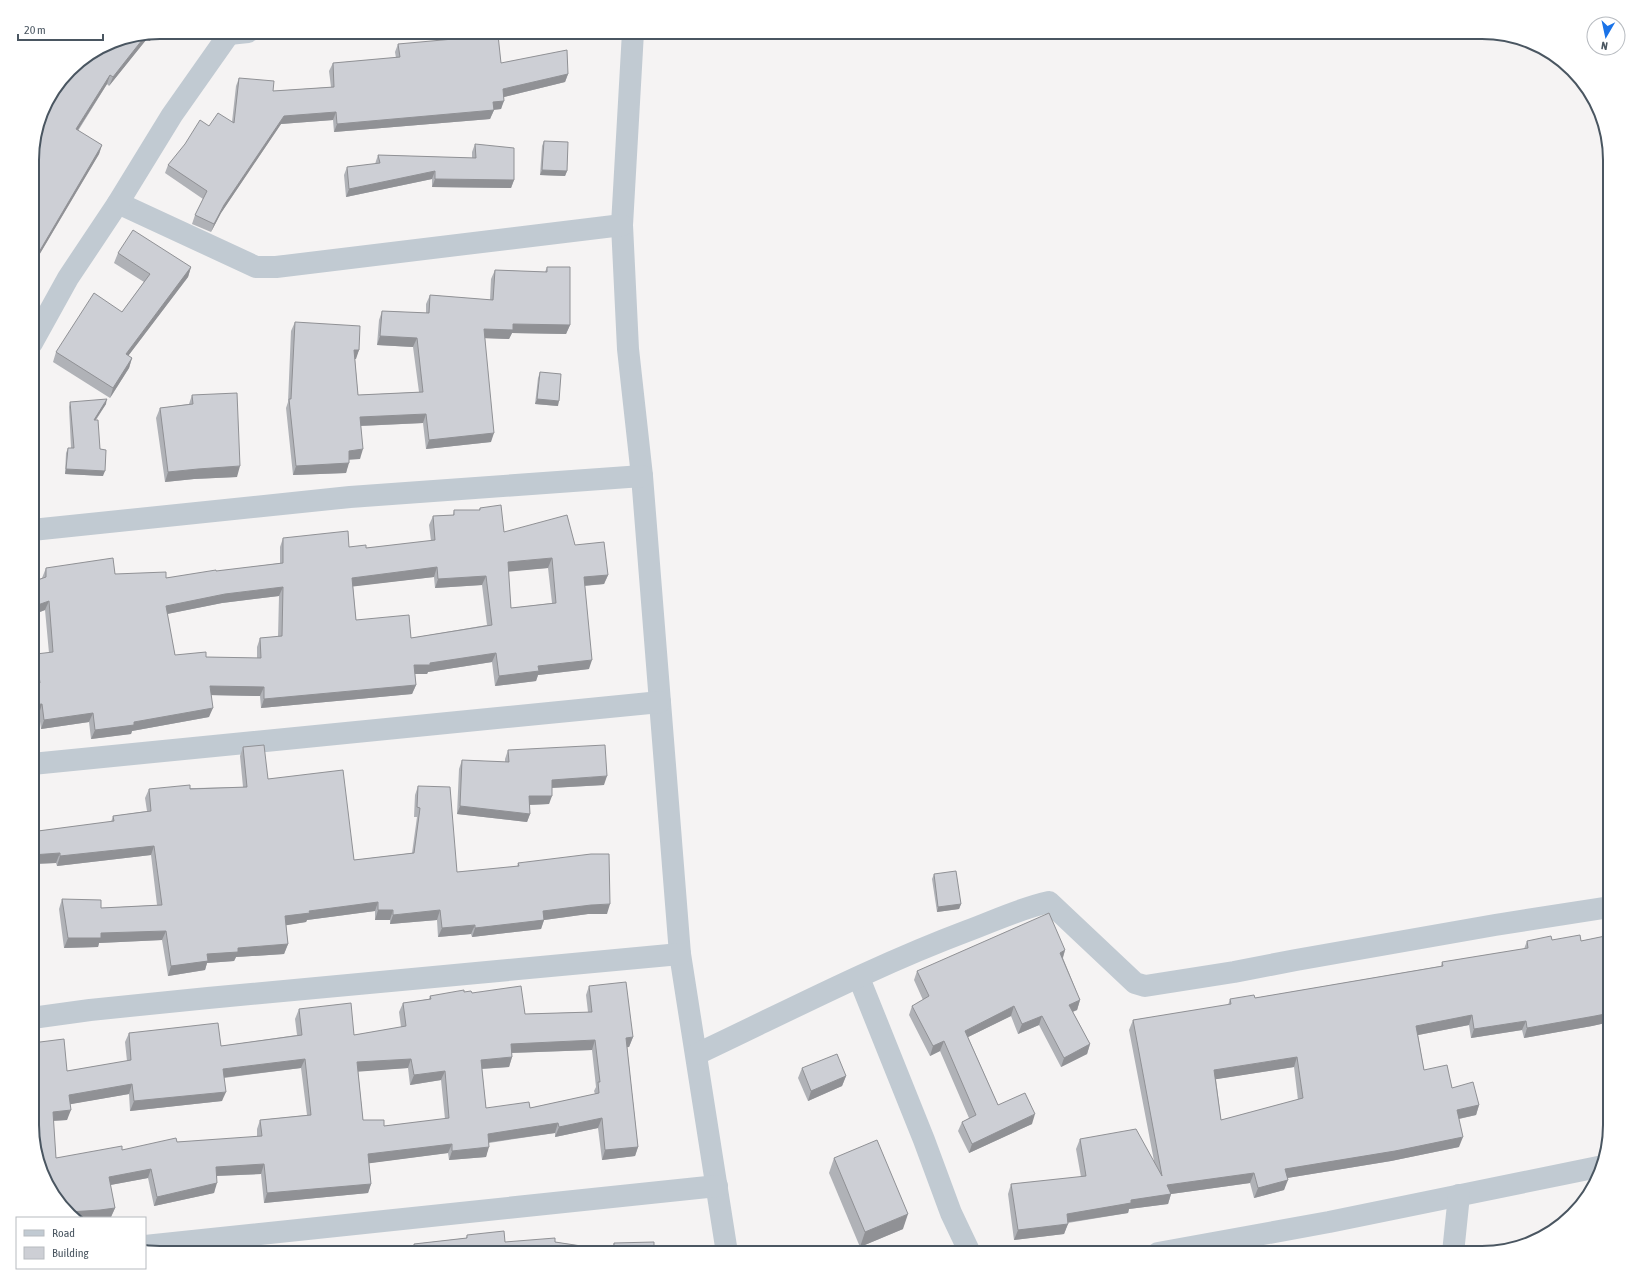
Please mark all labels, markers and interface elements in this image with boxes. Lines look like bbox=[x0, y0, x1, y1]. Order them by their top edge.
scale bar bbox=[18, 16, 103, 42]
north arrow bbox=[1586, 16, 1626, 56]
text: 20 m bbox=[24, 23, 46, 37]
text: N bbox=[1600, 39, 1609, 52]
legend bbox=[16, 1217, 146, 1269]
text: Road bbox=[52, 1226, 75, 1240]
text: Building bbox=[52, 1246, 90, 1260]

